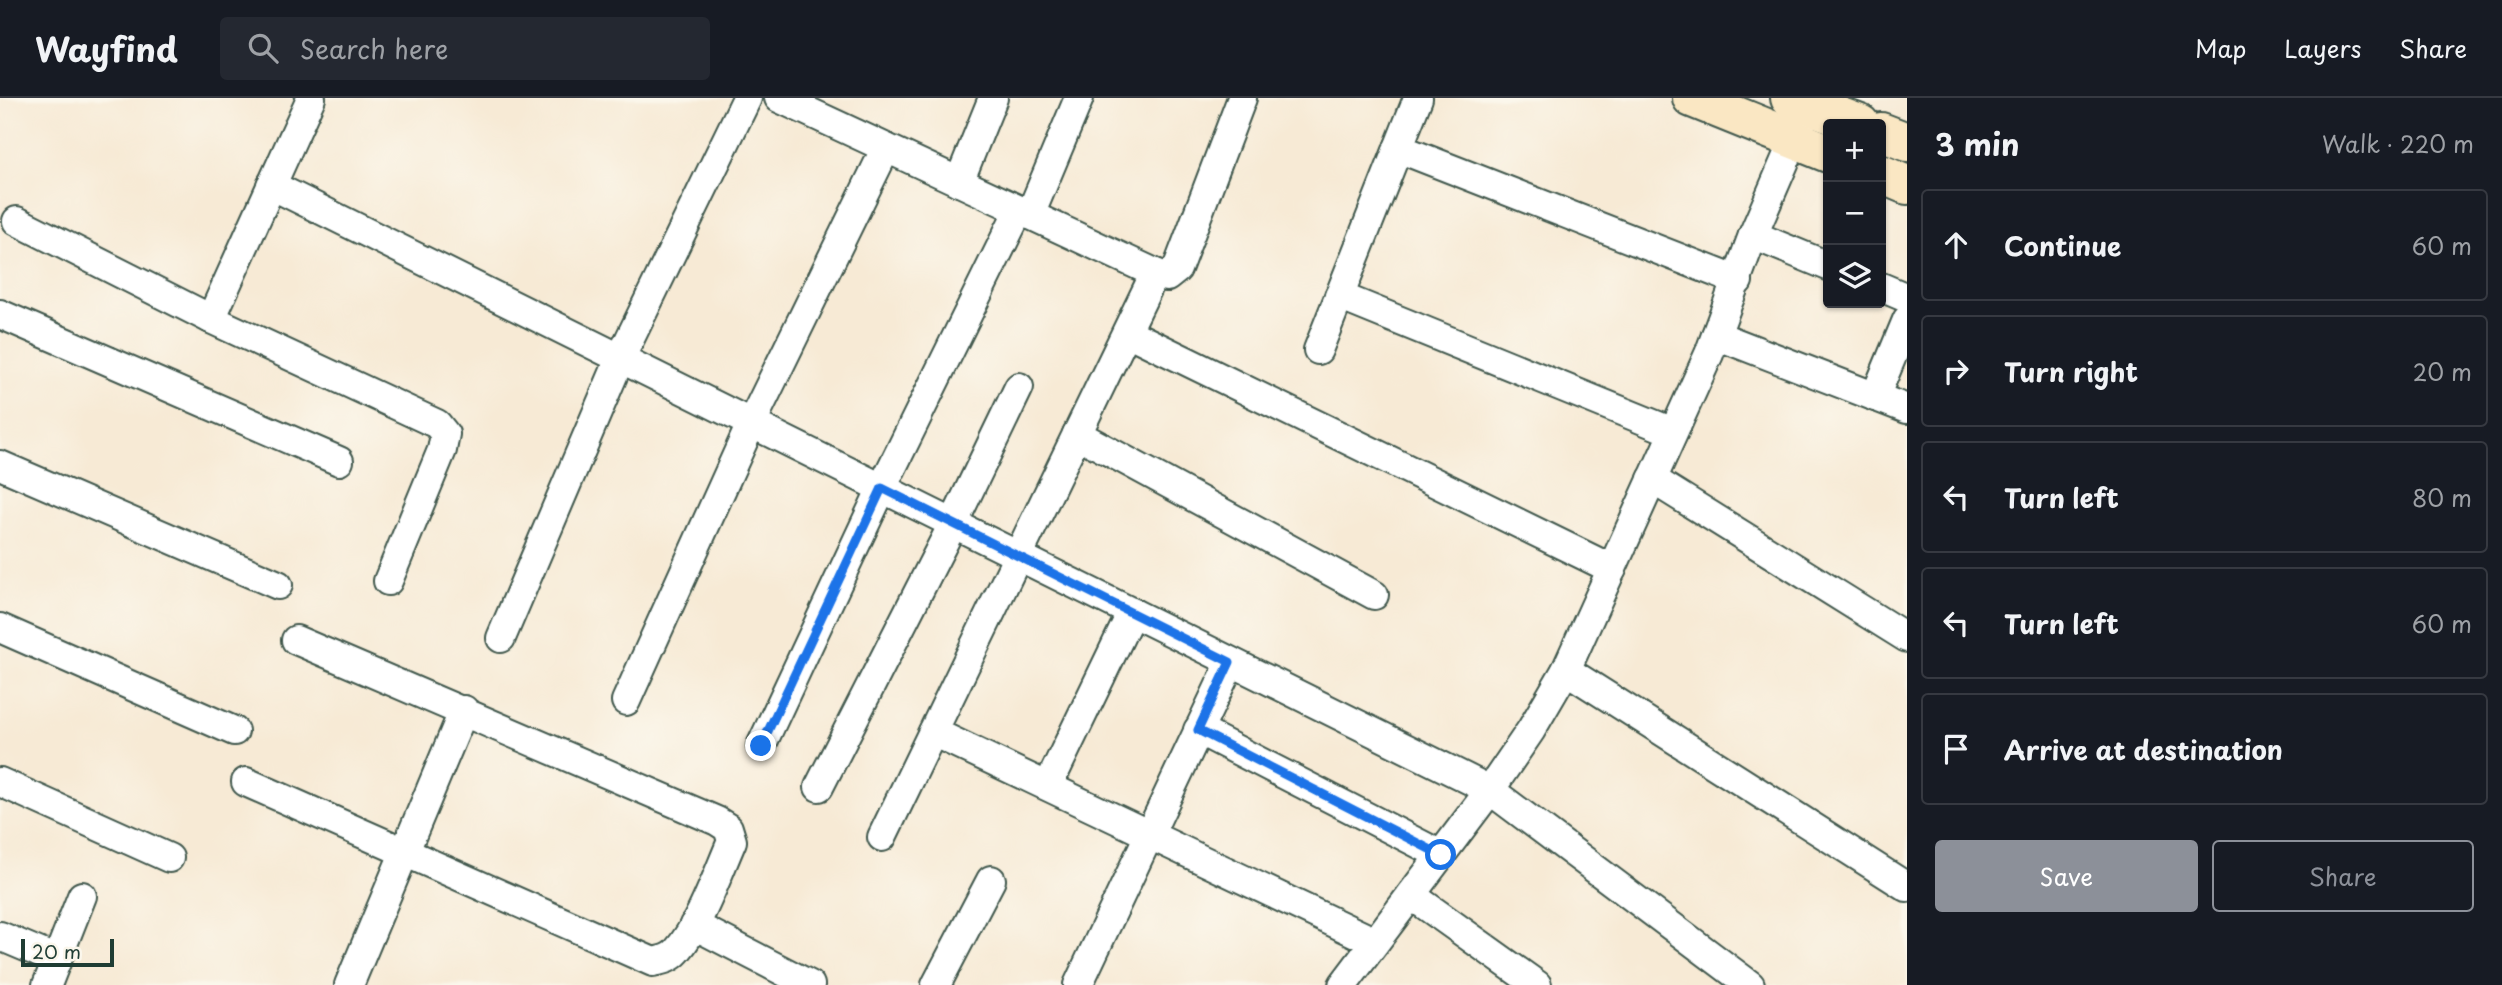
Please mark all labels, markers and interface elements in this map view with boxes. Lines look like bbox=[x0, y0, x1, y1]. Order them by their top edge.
search box bbox=[220, 17, 710, 80]
text: Wayfind bbox=[35, 23, 178, 73]
icon: search bbox=[244, 29, 282, 67]
text: Search here bbox=[300, 29, 448, 68]
text: Map bbox=[2195, 30, 2246, 66]
text: Layers bbox=[2284, 30, 2361, 66]
text: Share bbox=[2399, 30, 2467, 66]
map controls bbox=[1823, 119, 1886, 308]
button: + bbox=[1823, 119, 1886, 182]
text: 3 min bbox=[1935, 121, 2020, 166]
text: Walk · 220 m bbox=[2322, 126, 2474, 161]
button: − bbox=[1823, 182, 1886, 245]
icon: ahead bbox=[1937, 226, 1975, 264]
text: Continue bbox=[2004, 226, 2121, 265]
text: 60 m bbox=[2412, 228, 2472, 263]
button: layers bbox=[1823, 245, 1886, 308]
icon: right bbox=[1937, 352, 1975, 390]
text: Turn right bbox=[2004, 352, 2138, 391]
text: 20 m bbox=[2413, 354, 2472, 389]
icon: left bbox=[1937, 478, 1975, 516]
text: Turn left bbox=[2004, 478, 2119, 517]
text: 80 m bbox=[2412, 480, 2472, 515]
icon: left bbox=[1937, 604, 1975, 642]
text: Turn left bbox=[2004, 604, 2119, 643]
text: 60 m bbox=[2412, 606, 2472, 641]
route end bbox=[745, 730, 776, 761]
icon: arrive bbox=[1937, 730, 1975, 768]
text: Arrive at destination bbox=[2004, 730, 2283, 769]
route start bbox=[1425, 839, 1456, 870]
button: Save bbox=[1935, 840, 2198, 912]
button: Share bbox=[2212, 840, 2474, 912]
scale bar bbox=[21, 936, 114, 968]
text: 20 m bbox=[32, 937, 81, 965]

